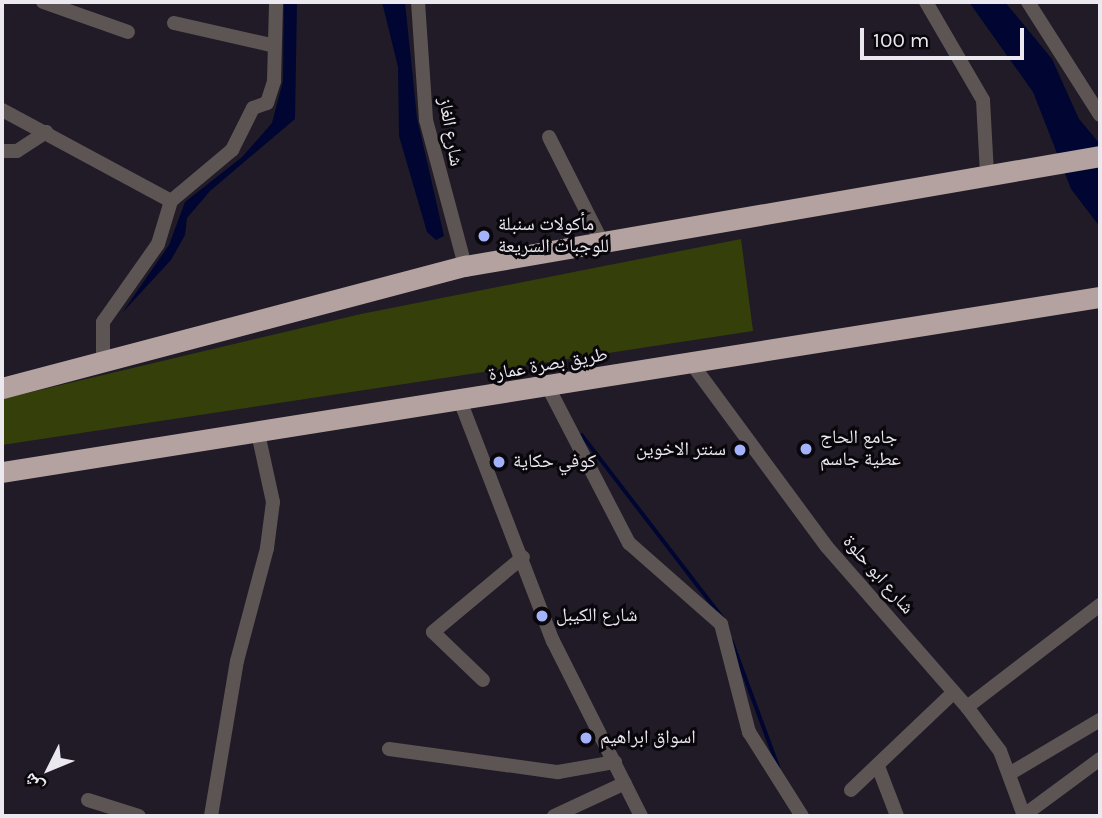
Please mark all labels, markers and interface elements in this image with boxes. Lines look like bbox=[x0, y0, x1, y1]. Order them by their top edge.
scale bar bbox=[864, 14, 1028, 58]
text: 100 m bbox=[873, 28, 930, 52]
street label: شارع الغاز bbox=[433, 96, 467, 168]
place label: مأكولات سنبلة للوجبات السريعة bbox=[498, 214, 609, 258]
marker: مأكولات سنبلة للوجبات السريعة bbox=[476, 228, 492, 244]
street label: طريق بصرة عمارة bbox=[487, 343, 609, 387]
place label: جامع الحاج عطية جاسم bbox=[820, 427, 901, 471]
place label: سنتر الاخوين bbox=[636, 439, 726, 461]
marker: جامع الحاج عطية جاسم bbox=[798, 441, 814, 457]
marker: سنتر الاخوين bbox=[732, 442, 748, 458]
place label: كوفي حكاية bbox=[513, 451, 596, 473]
marker: كوفي حكاية bbox=[491, 454, 507, 470]
street label: شارع ابو حلوة bbox=[838, 531, 918, 619]
place label: شارع الكيبل bbox=[556, 605, 638, 627]
marker: شارع الكيبل bbox=[534, 608, 550, 624]
place label: اسواق ابراهيم bbox=[600, 727, 696, 749]
marker: اسواق ابراهيم bbox=[578, 730, 594, 746]
north arrow bbox=[14, 734, 84, 804]
text: ش bbox=[19, 768, 49, 798]

